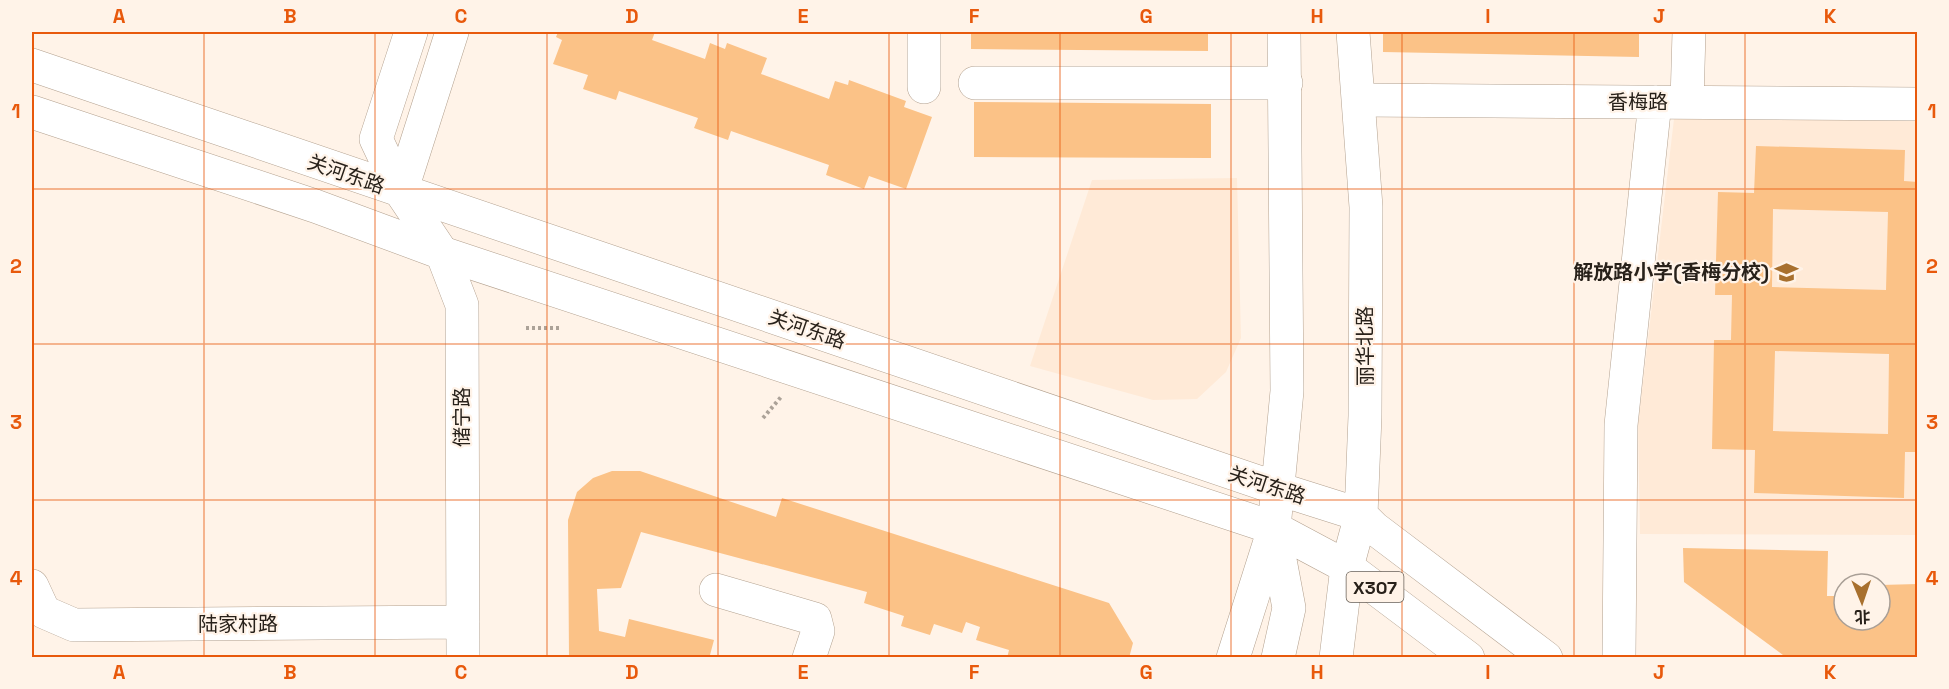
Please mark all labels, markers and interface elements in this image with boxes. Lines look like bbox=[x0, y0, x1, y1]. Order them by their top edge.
text: A bbox=[113, 3, 126, 29]
text: B bbox=[283, 3, 297, 29]
text: C bbox=[455, 3, 468, 29]
text: D bbox=[625, 3, 639, 29]
text: E bbox=[797, 3, 809, 29]
text: F bbox=[969, 3, 980, 29]
text: G bbox=[1139, 3, 1153, 29]
text: H bbox=[1310, 3, 1324, 29]
text: I bbox=[1485, 3, 1491, 29]
text: J bbox=[1653, 3, 1665, 29]
text: K bbox=[1824, 3, 1837, 29]
street label: 香梅路 bbox=[1608, 89, 1668, 115]
text: 1 bbox=[11, 98, 21, 124]
text: 1 bbox=[1927, 98, 1937, 124]
street label: 关河东路 bbox=[304, 149, 388, 199]
text: 2 bbox=[10, 253, 22, 279]
text: 2 bbox=[1926, 253, 1938, 279]
place label: 解放路小学(香梅分校) bbox=[1573, 259, 1769, 285]
school or university icon: 解放路小学(香梅分校) bbox=[1774, 259, 1800, 285]
street label: 关河东路 bbox=[765, 304, 849, 354]
street label: 丽华北路 bbox=[1352, 306, 1378, 386]
street label: 储宁路 bbox=[449, 387, 475, 447]
text: 3 bbox=[10, 409, 22, 435]
text: 3 bbox=[1926, 409, 1938, 435]
street label: 关河东路 bbox=[1225, 460, 1309, 510]
text: 4 bbox=[10, 565, 23, 591]
text: 4 bbox=[1926, 565, 1939, 591]
road number: X307 bbox=[1346, 572, 1404, 602]
north arrow bbox=[1832, 572, 1892, 632]
text: 北 bbox=[1854, 606, 1871, 627]
street label: 陆家村路 bbox=[198, 611, 278, 637]
text: A bbox=[113, 659, 126, 685]
text: B bbox=[283, 659, 297, 685]
text: C bbox=[455, 659, 468, 685]
text: D bbox=[625, 659, 639, 685]
text: E bbox=[797, 659, 809, 685]
text: F bbox=[969, 659, 980, 685]
text: G bbox=[1139, 659, 1153, 685]
text: H bbox=[1310, 659, 1324, 685]
text: I bbox=[1485, 659, 1491, 685]
text: J bbox=[1653, 659, 1665, 685]
text: K bbox=[1824, 659, 1837, 685]

